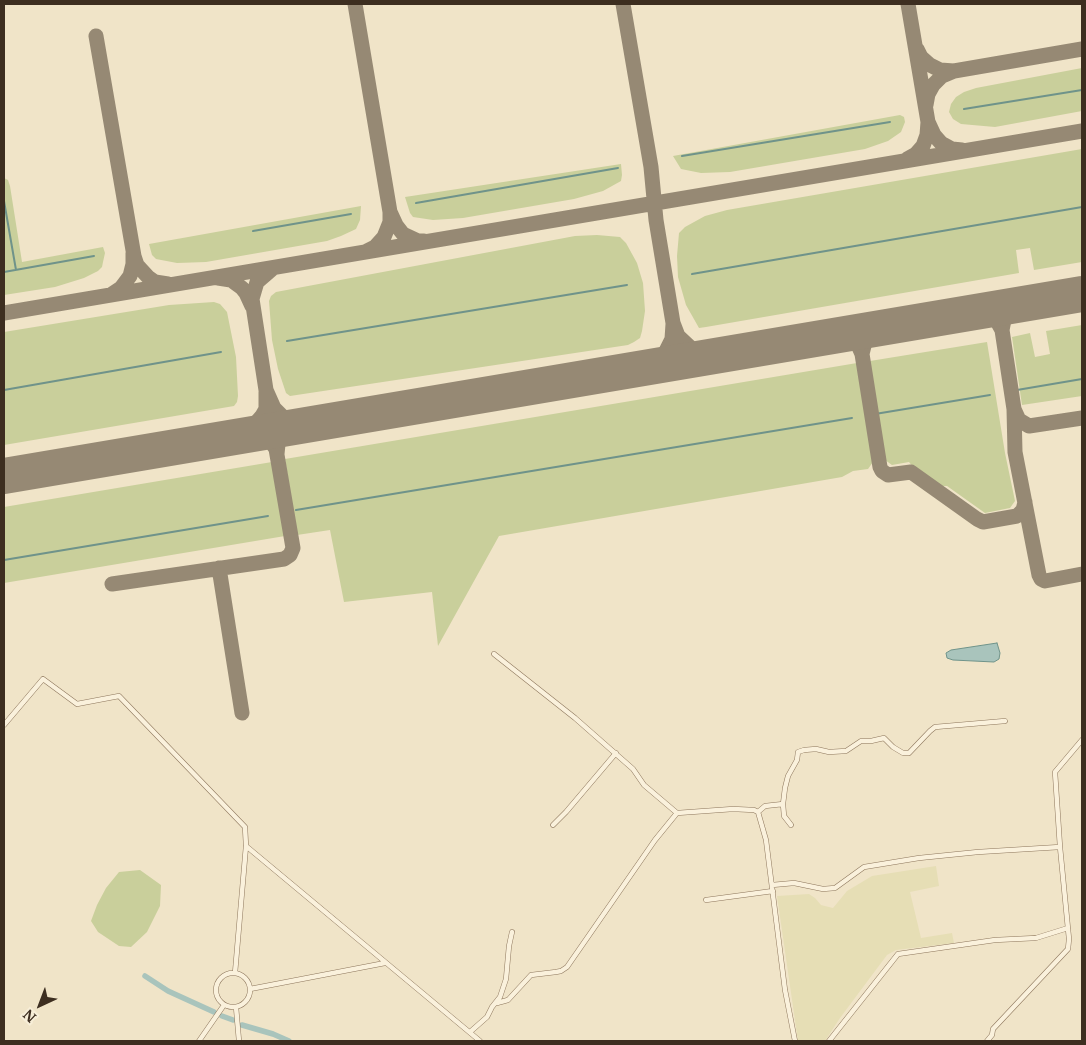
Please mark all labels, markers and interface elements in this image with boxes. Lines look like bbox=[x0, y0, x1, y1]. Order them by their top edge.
north arrow bbox=[15, 980, 65, 1030]
text: N bbox=[20, 1006, 40, 1026]

